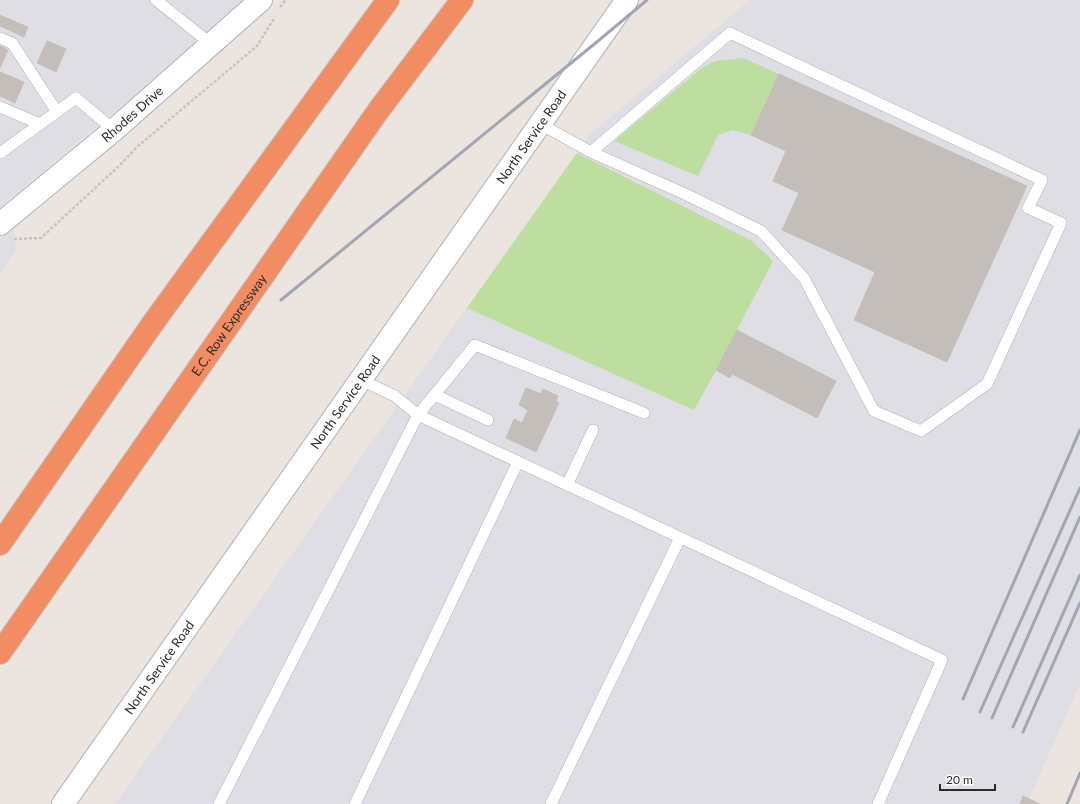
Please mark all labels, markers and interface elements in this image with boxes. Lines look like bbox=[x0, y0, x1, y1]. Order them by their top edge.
street label: Rhodes Drive bbox=[98, 82, 166, 145]
street label: North Service Road bbox=[493, 87, 569, 187]
street label: E.C. Row Expressway bbox=[188, 271, 270, 379]
street label: North Service Road bbox=[307, 352, 383, 452]
street label: North Service Road bbox=[121, 617, 197, 717]
scale bar bbox=[940, 766, 995, 792]
text: 20 m bbox=[946, 772, 973, 787]

